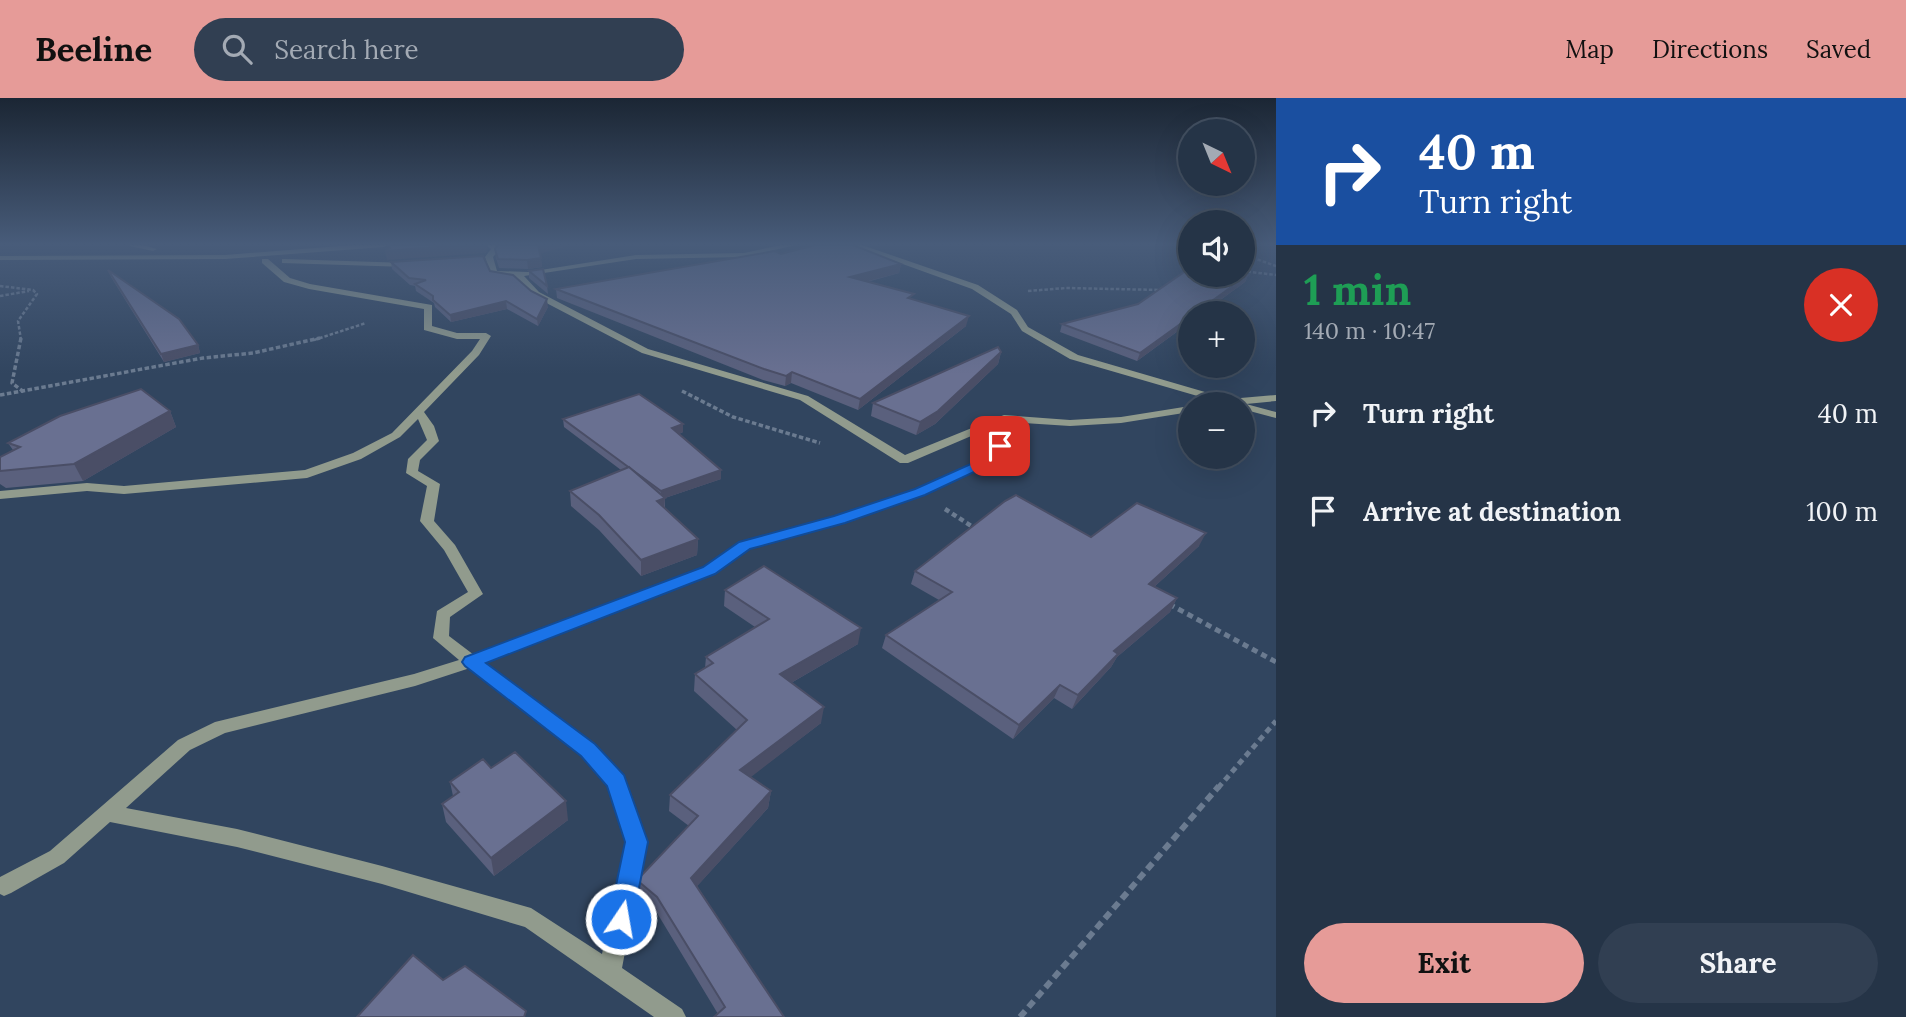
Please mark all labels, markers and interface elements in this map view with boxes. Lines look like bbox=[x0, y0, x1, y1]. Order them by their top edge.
search box bbox=[194, 18, 684, 81]
text: Beeline bbox=[35, 28, 152, 70]
icon: search bbox=[218, 30, 256, 68]
text: Search here bbox=[274, 33, 419, 66]
text: Map bbox=[1565, 34, 1614, 65]
text: Directions bbox=[1652, 34, 1768, 65]
text: Saved bbox=[1806, 34, 1871, 65]
north arrow bbox=[1178, 119, 1255, 196]
map controls bbox=[1178, 119, 1255, 469]
text: 40 m bbox=[1419, 120, 1535, 182]
icon: right bbox=[1304, 126, 1395, 217]
text: Turn right bbox=[1419, 181, 1572, 222]
button: sound bbox=[1178, 210, 1255, 287]
text: 1 min bbox=[1304, 263, 1411, 317]
button: close bbox=[1804, 268, 1878, 342]
button: + bbox=[1178, 301, 1255, 378]
text: 140 m · 10:47 bbox=[1304, 316, 1435, 345]
button: − bbox=[1178, 392, 1255, 469]
icon: right bbox=[1304, 394, 1342, 432]
text: Turn right bbox=[1363, 397, 1494, 430]
text: 40 m bbox=[1818, 397, 1878, 430]
pin bbox=[970, 416, 1030, 476]
icon: arrive bbox=[981, 427, 1019, 465]
icon: arrive bbox=[1304, 492, 1342, 530]
text: Arrive at destination bbox=[1363, 495, 1621, 528]
text: 100 m bbox=[1806, 495, 1878, 528]
position arrow bbox=[584, 882, 658, 956]
button: Exit bbox=[1304, 923, 1584, 1003]
button: Share bbox=[1598, 923, 1878, 1003]

